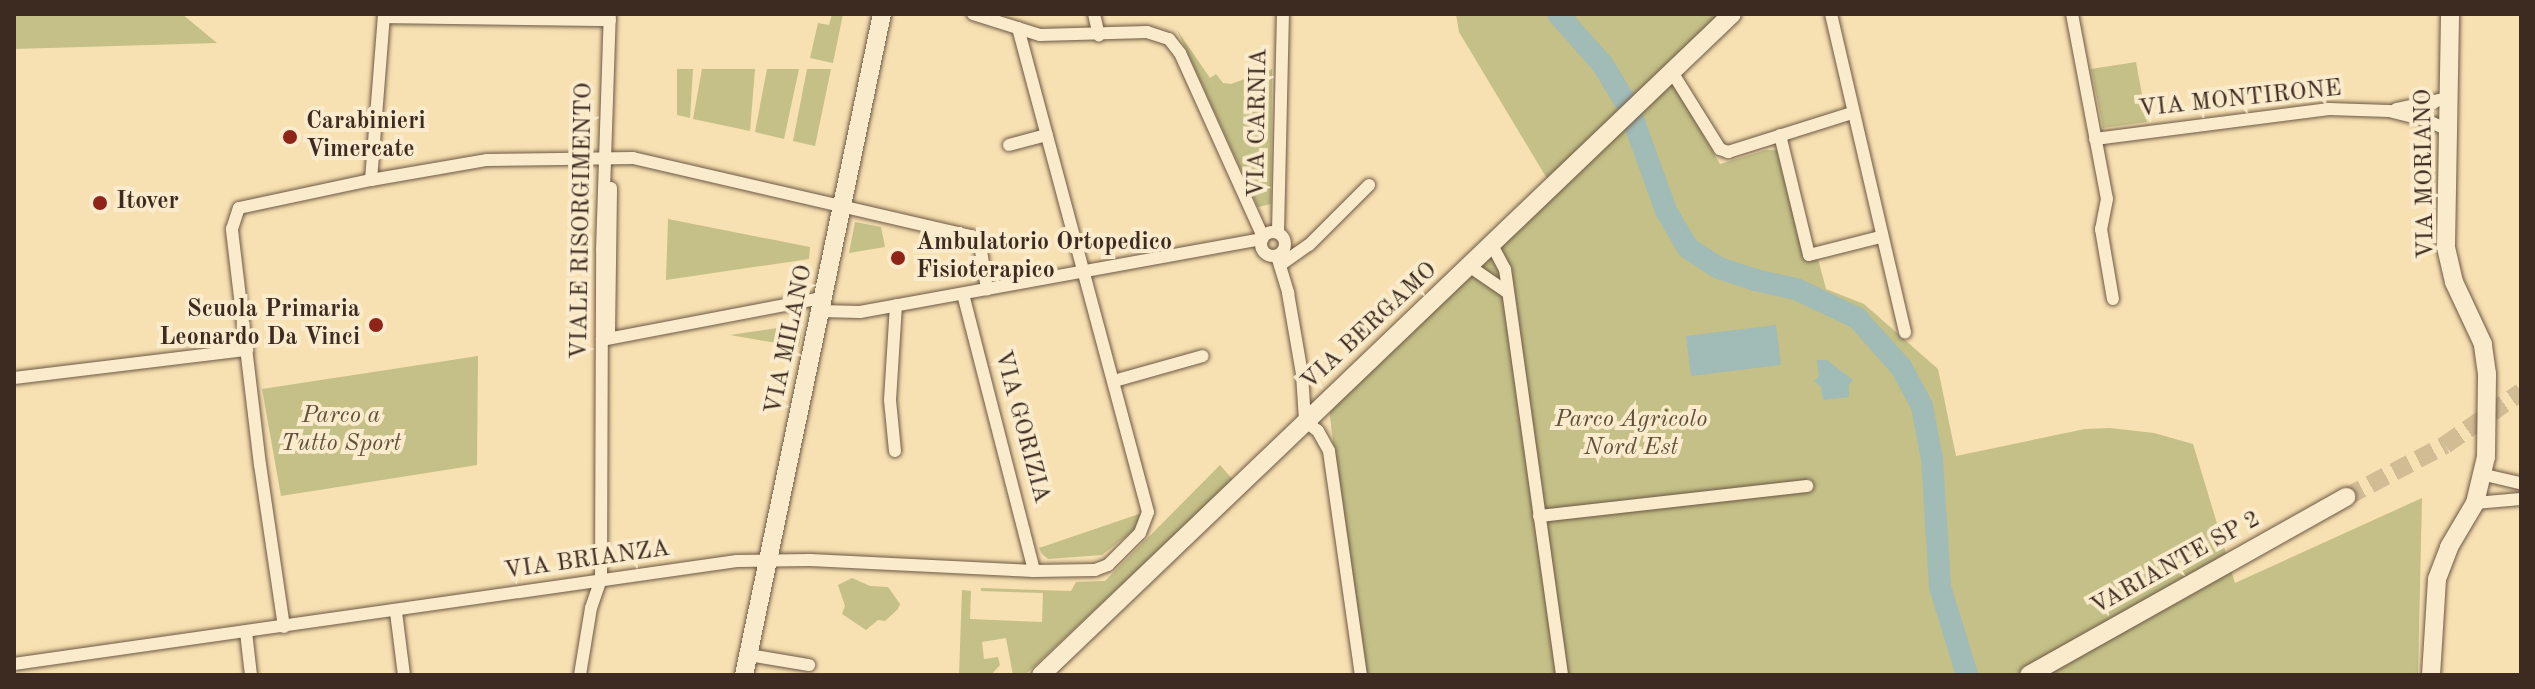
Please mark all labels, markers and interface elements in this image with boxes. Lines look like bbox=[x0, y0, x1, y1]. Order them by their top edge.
street label: VIA CARNIA bbox=[1243, 48, 1275, 198]
street label: VIA MONTIRONE bbox=[2137, 75, 2343, 125]
street label: VIALE RISORGIMENTO bbox=[566, 82, 600, 360]
street label: VIA MORIANO bbox=[2410, 89, 2442, 259]
place label: Carabinieri Vimercate bbox=[306, 109, 426, 165]
marker: Carabinieri Vimercate bbox=[281, 128, 299, 146]
place label: Itover bbox=[116, 189, 179, 217]
marker: Itover bbox=[91, 194, 109, 212]
place label: Ambulatorio Ortopedico Fisioterapico bbox=[916, 230, 1172, 286]
marker: Ambulatorio Ortopedico Fisioterapico bbox=[887, 247, 909, 269]
street label: VIA BERGAMO bbox=[1296, 257, 1444, 397]
street label: VIA MILANO bbox=[760, 263, 820, 417]
place label: Scuola Primaria Leonardo Da Vinci bbox=[159, 297, 360, 353]
marker: Scuola Primaria Leonardo Da Vinci bbox=[367, 316, 385, 334]
street label: VIA GORIZIA bbox=[987, 347, 1055, 507]
park label: Parco a Tutto Sport bbox=[281, 403, 401, 459]
park label: Parco Agricolo Nord Est bbox=[1555, 407, 1707, 463]
street label: VARIANTE SP 2 bbox=[2086, 506, 2266, 622]
street label: VIA BRIANZA bbox=[502, 535, 672, 587]

